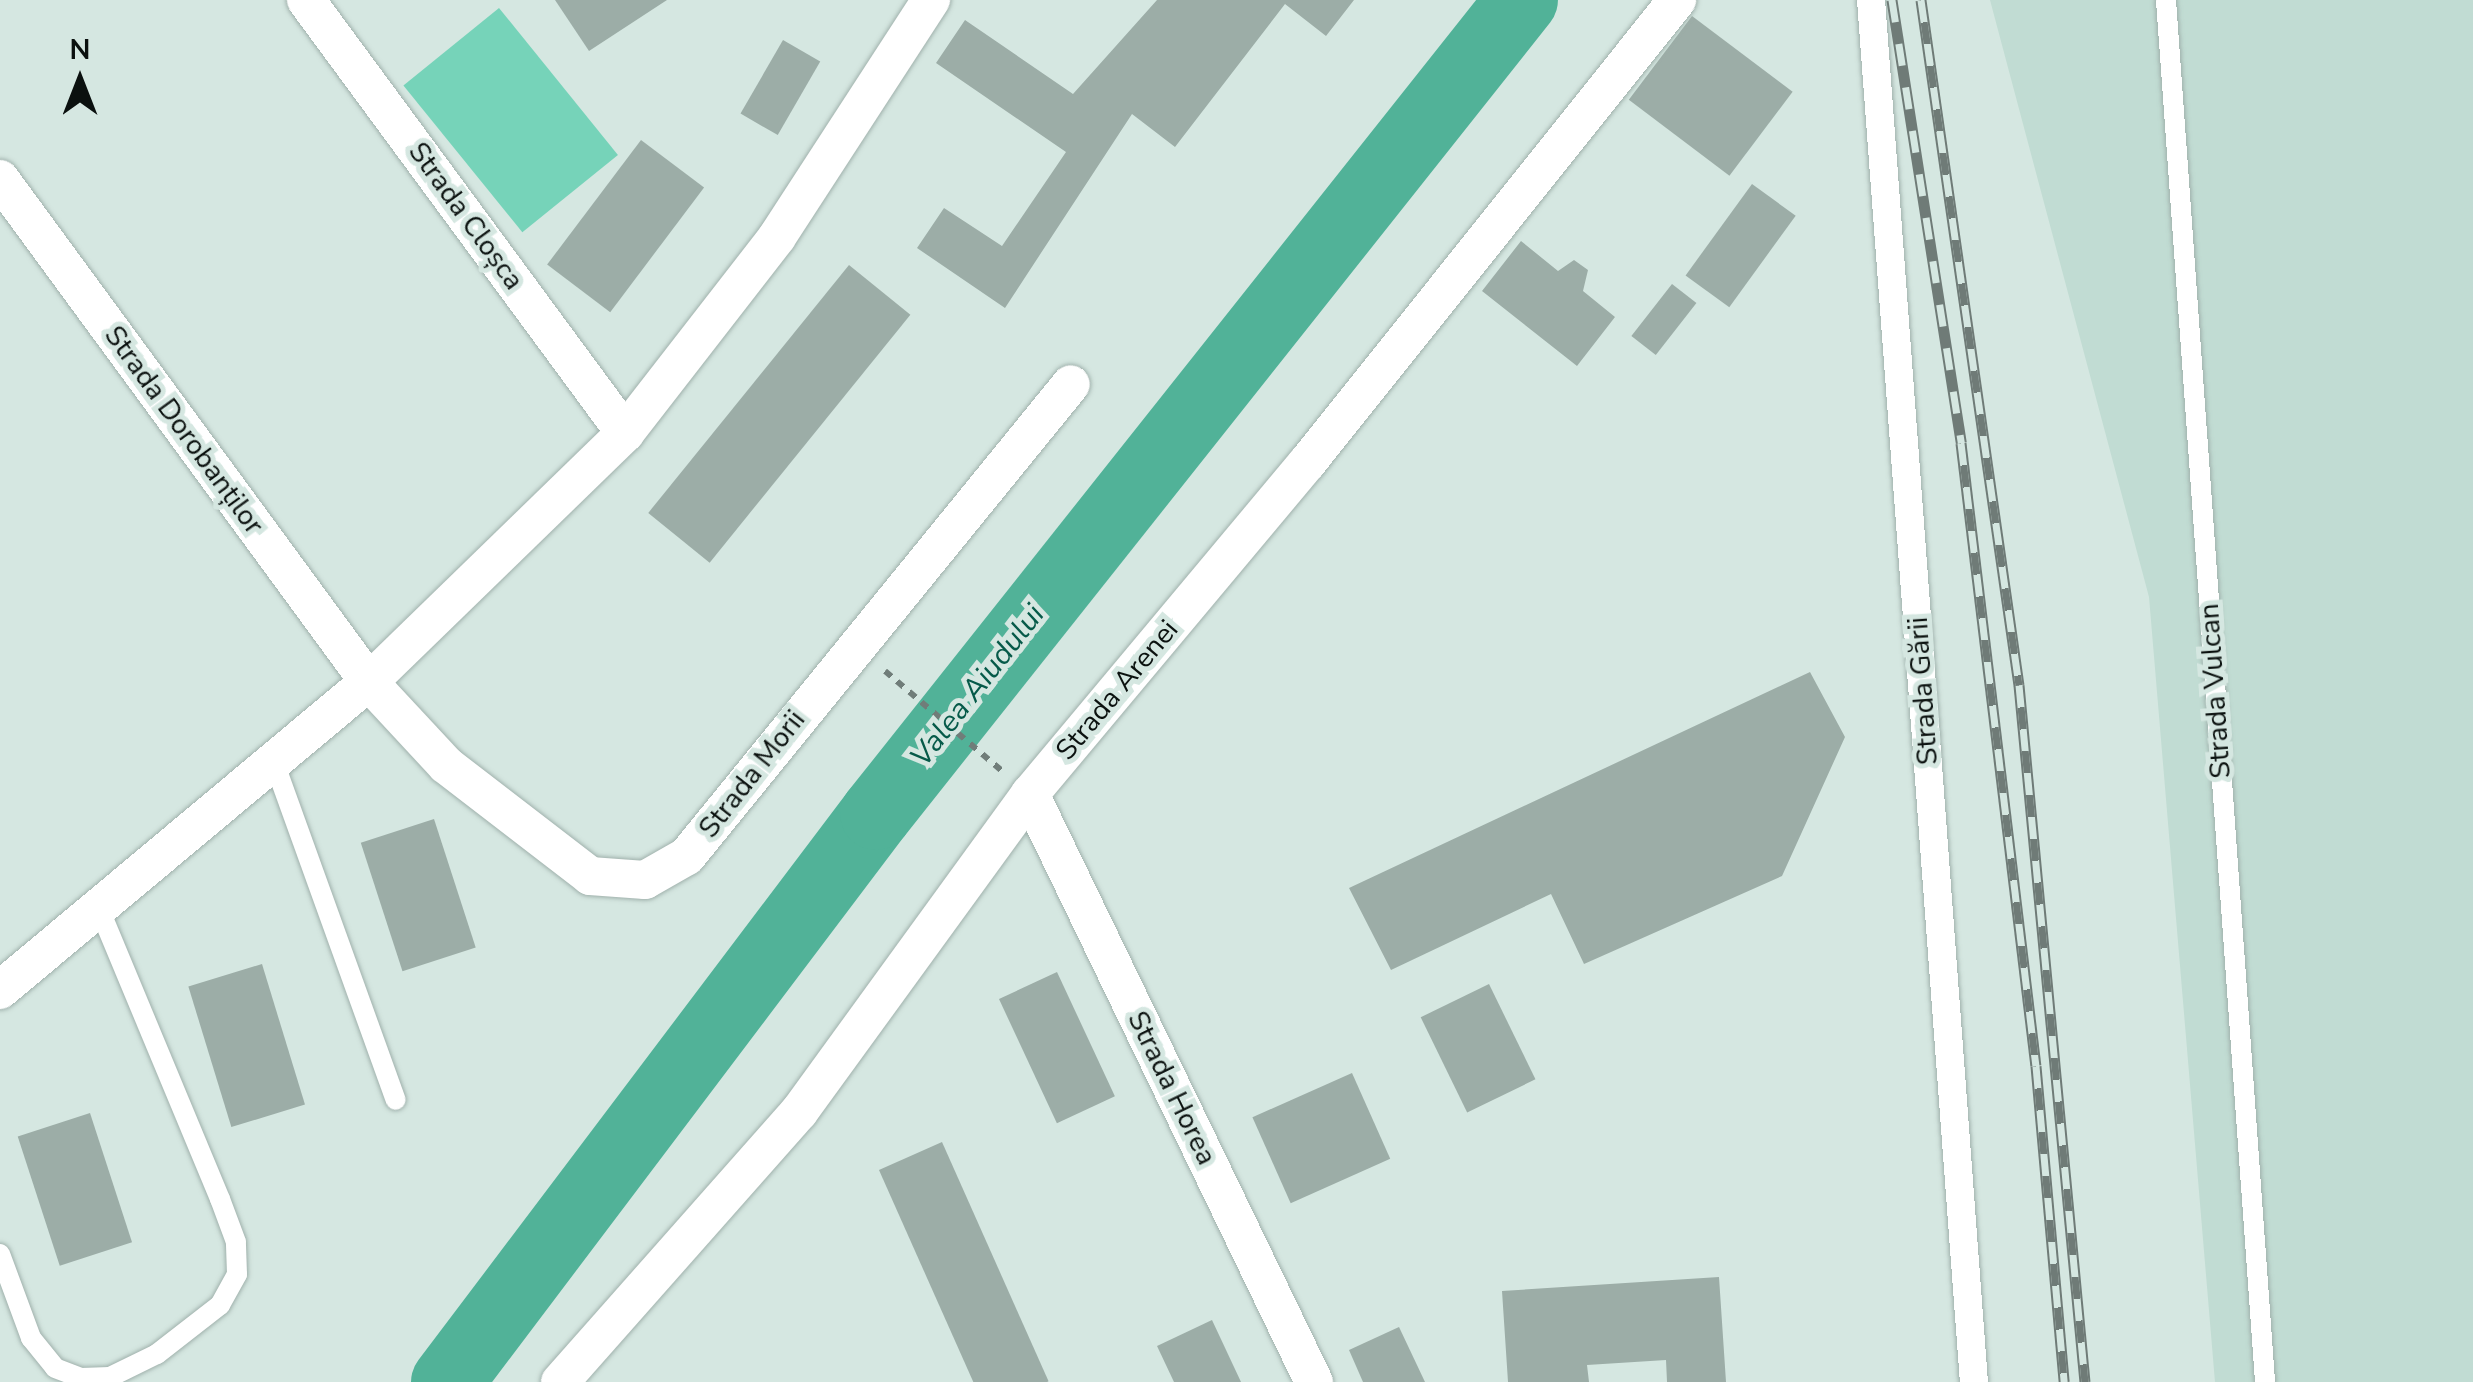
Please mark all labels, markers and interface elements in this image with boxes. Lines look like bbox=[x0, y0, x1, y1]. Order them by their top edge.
north arrow bbox=[30, 30, 130, 130]
text: N bbox=[70, 31, 90, 69]
street label: Strada Cloșca bbox=[401, 136, 531, 296]
street label: Strada Dorobanților bbox=[97, 319, 271, 541]
water label: Valea Aiudului bbox=[904, 598, 1052, 774]
street label: Strada Vulcan bbox=[2192, 602, 2238, 780]
street label: Strada Arenei bbox=[1049, 613, 1185, 767]
street label: Strada Gării bbox=[1901, 616, 1945, 766]
street label: Strada Morii bbox=[692, 704, 812, 844]
street label: Strada Horea bbox=[1120, 1006, 1224, 1170]

